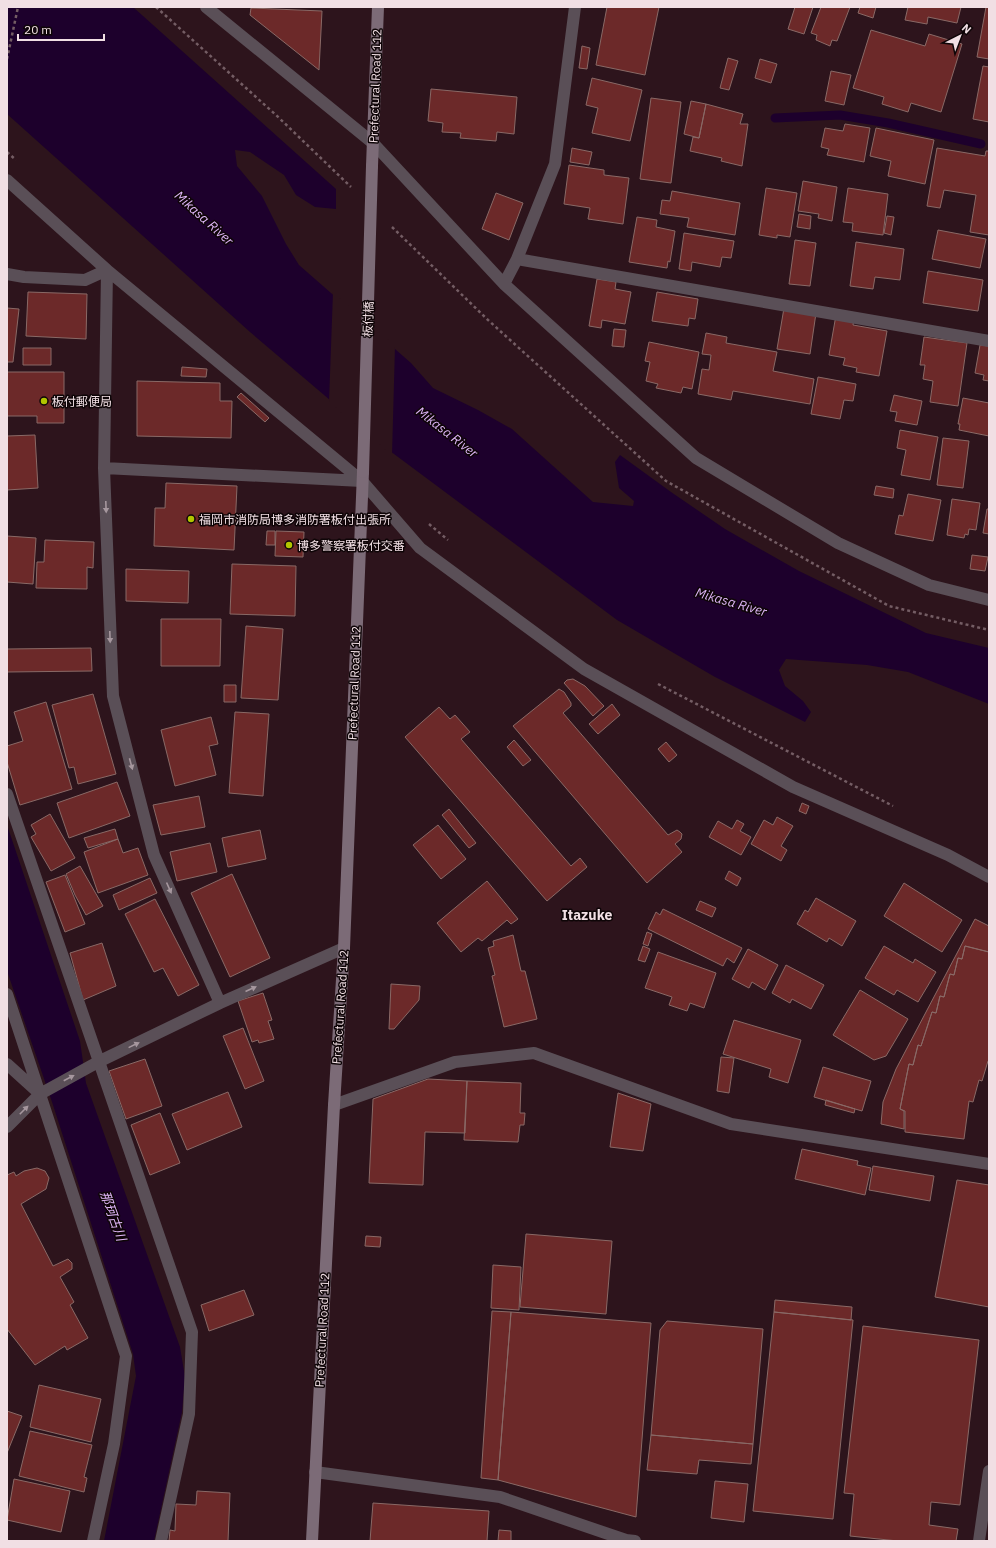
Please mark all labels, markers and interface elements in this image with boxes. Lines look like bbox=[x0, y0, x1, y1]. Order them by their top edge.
scale bar bbox=[18, 16, 104, 42]
north arrow bbox=[940, 16, 980, 56]
text: N bbox=[959, 21, 974, 36]
text: 20 m bbox=[24, 22, 52, 37]
street label: Prefectural Road 112 bbox=[366, 29, 384, 143]
water label: Mikasa River bbox=[171, 187, 238, 250]
street label: 板付橋 bbox=[360, 301, 376, 337]
place label: 板付郵便局 bbox=[52, 394, 112, 409]
marker: 板付郵便局 bbox=[39, 396, 49, 406]
water label: Mikasa River bbox=[413, 403, 482, 462]
one-way arrow bbox=[102, 501, 109, 513]
place label: 福岡市消防局博多消防署板付出張所 bbox=[199, 512, 391, 527]
marker: 福岡市消防局博多消防署板付出張所 bbox=[186, 514, 196, 524]
place label: 博多警察署板付交番 bbox=[297, 538, 405, 553]
marker: 博多警察署板付交番 bbox=[284, 540, 294, 550]
water label: Mikasa River bbox=[693, 584, 770, 621]
street label: Prefectural Road 112 bbox=[345, 626, 363, 740]
one-way arrow bbox=[107, 631, 114, 643]
one-way arrow bbox=[128, 758, 134, 771]
one-way arrow bbox=[166, 883, 172, 894]
district label: Itazuke bbox=[562, 906, 612, 924]
street label: Prefectural Road 112 bbox=[329, 949, 351, 1065]
one-way arrow bbox=[245, 986, 256, 992]
one-way arrow bbox=[128, 1042, 139, 1048]
one-way arrow bbox=[64, 1075, 75, 1081]
one-way arrow bbox=[19, 1105, 29, 1115]
water label: 那珂古川 bbox=[96, 1189, 131, 1245]
street label: Prefectural Road 112 bbox=[312, 1272, 332, 1388]

